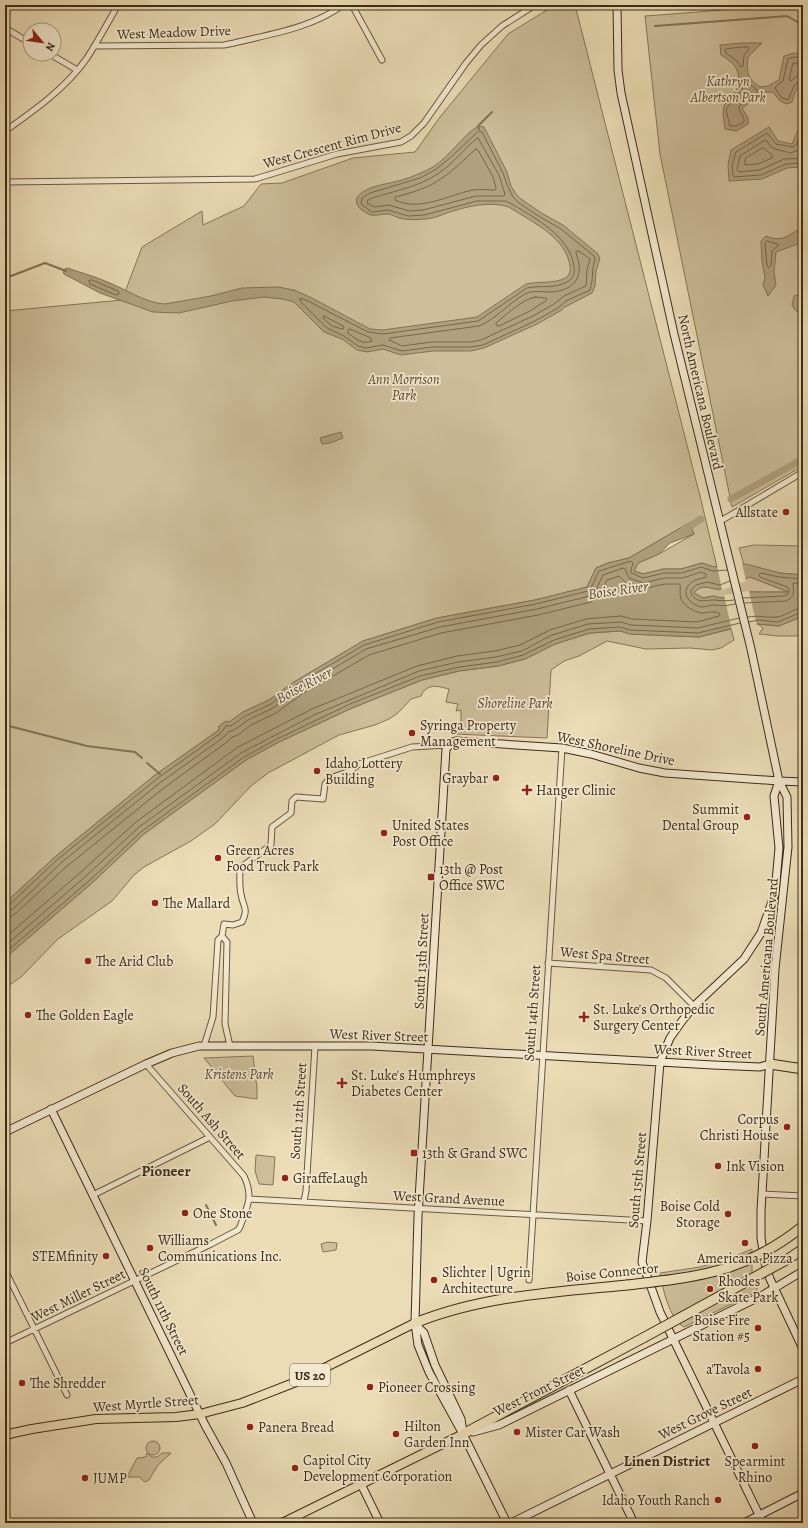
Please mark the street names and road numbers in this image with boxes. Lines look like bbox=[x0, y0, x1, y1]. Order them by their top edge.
street label: West Meadow Drive bbox=[116, 21, 231, 44]
street label: West Crescent Rim Drive bbox=[260, 118, 403, 173]
street label: North Americana Boulevard bbox=[673, 312, 728, 472]
street label: West Shoreline Drive bbox=[554, 727, 677, 770]
street label: South Americana Boulevard bbox=[750, 877, 783, 1037]
street label: South 13th Street bbox=[409, 912, 434, 1010]
street label: West Spa Street bbox=[558, 942, 651, 969]
street label: South 14th Street bbox=[520, 964, 545, 1062]
street label: West River Street bbox=[328, 1024, 429, 1047]
street label: West River Street bbox=[652, 1039, 753, 1064]
street label: South 12th Street bbox=[286, 1061, 311, 1160]
street label: South Ash Street bbox=[173, 1079, 250, 1164]
street label: South 15th Street bbox=[624, 1131, 651, 1229]
street label: West Grand Avenue bbox=[392, 1186, 505, 1211]
street label: Boise Connector bbox=[564, 1258, 660, 1287]
street label: West Miller Street bbox=[27, 1264, 129, 1327]
street label: South 11th Street bbox=[134, 1264, 193, 1359]
street label: West Front Street bbox=[489, 1360, 589, 1421]
road number: US 20 bbox=[290, 1364, 330, 1386]
street label: West Grove Street bbox=[654, 1382, 755, 1445]
street label: West Myrtle Street bbox=[92, 1390, 200, 1417]

